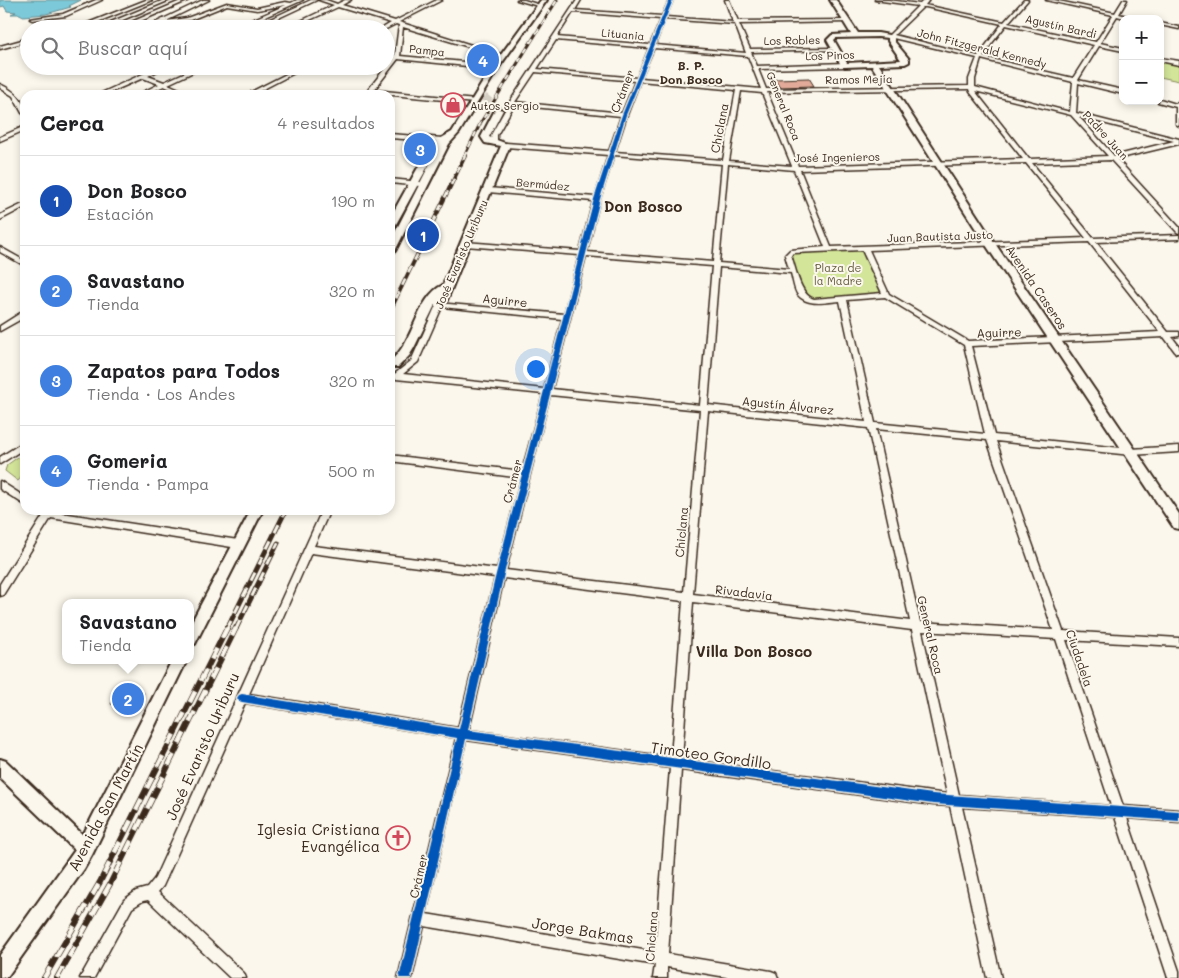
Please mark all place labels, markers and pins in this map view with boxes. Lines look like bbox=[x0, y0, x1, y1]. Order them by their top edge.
pin: 4 bbox=[467, 41, 499, 79]
shop icon: Autos Sergio bbox=[440, 92, 466, 118]
place label: Autos Sergio bbox=[470, 98, 539, 113]
pin: 3 bbox=[404, 130, 436, 168]
pin: 1 bbox=[407, 216, 439, 254]
pin: 2 bbox=[112, 680, 144, 718]
place label: Iglesia Cristiana Evangélica bbox=[257, 819, 380, 856]
church icon: Iglesia Cristiana Evangélica bbox=[385, 825, 411, 851]

